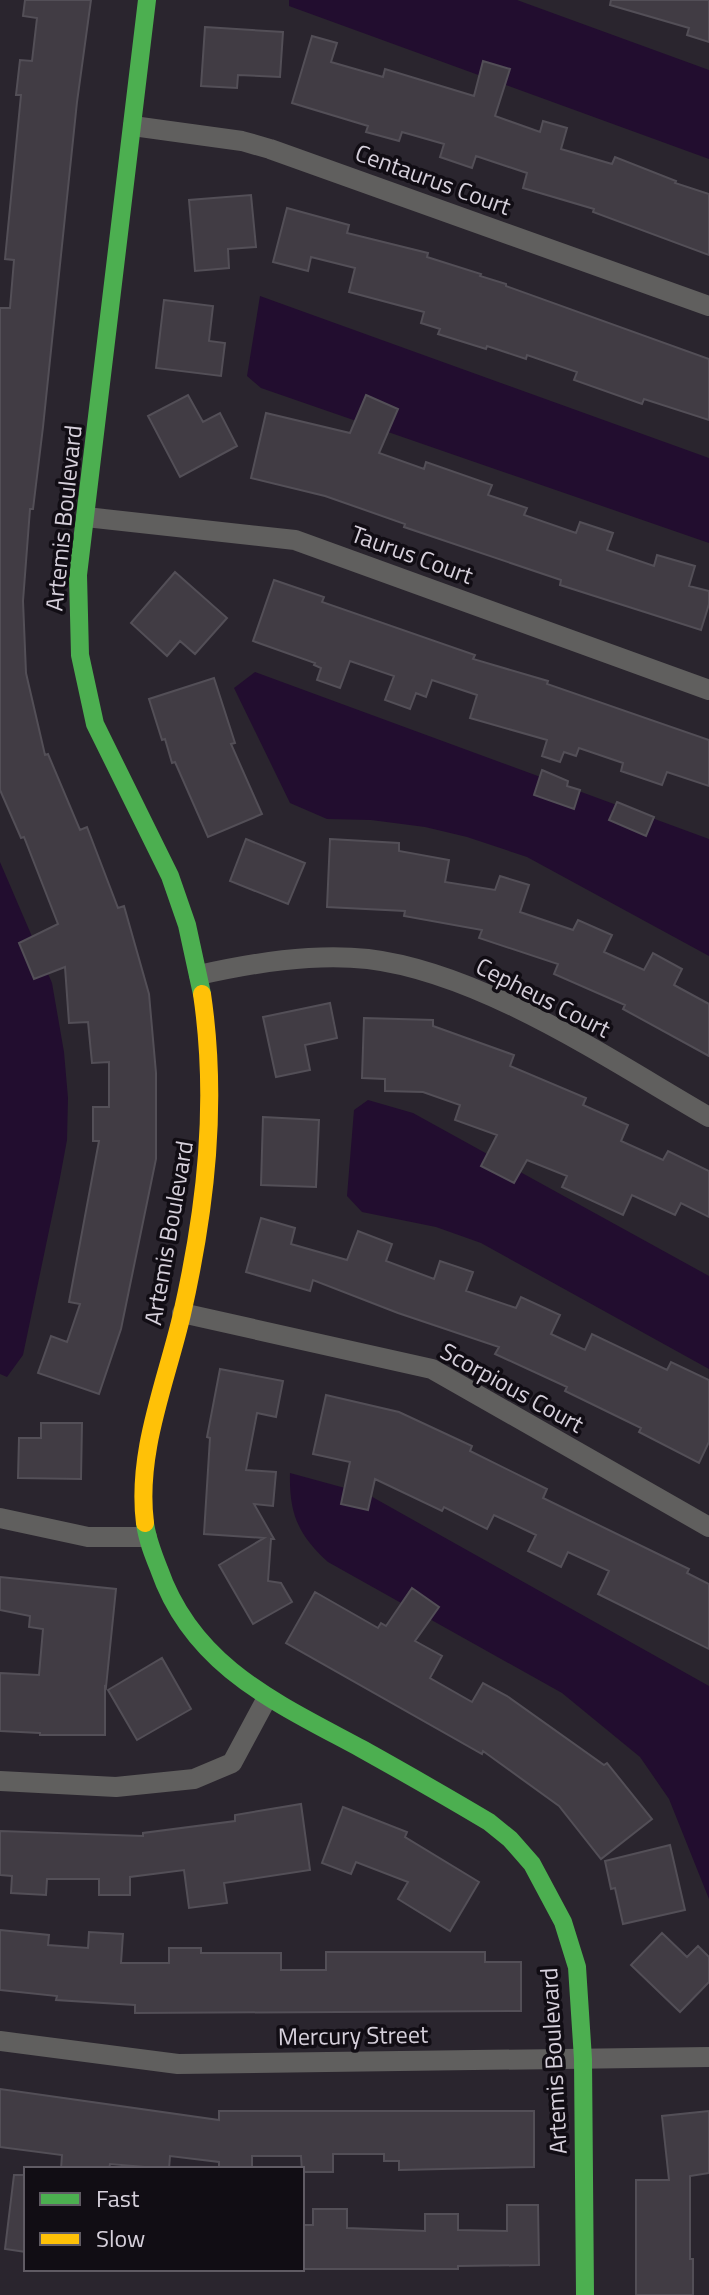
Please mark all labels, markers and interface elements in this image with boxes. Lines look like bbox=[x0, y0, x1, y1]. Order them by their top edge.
street label: Centaurus Court bbox=[350, 134, 517, 224]
street label: Artemis Boulevard bbox=[35, 423, 91, 613]
street label: Taurus Court bbox=[346, 515, 479, 593]
street label: Cepheus Court bbox=[470, 948, 618, 1047]
street label: Artemis Boulevard bbox=[134, 1138, 202, 1328]
street label: Scorpious Court bbox=[434, 1333, 591, 1442]
street label: Artemis Boulevard bbox=[530, 1967, 576, 2155]
street label: Mercury Street bbox=[277, 2016, 429, 2054]
legend bbox=[24, 2167, 304, 2271]
text: Fast bbox=[96, 2180, 140, 2216]
text: Slow bbox=[96, 2220, 145, 2256]

